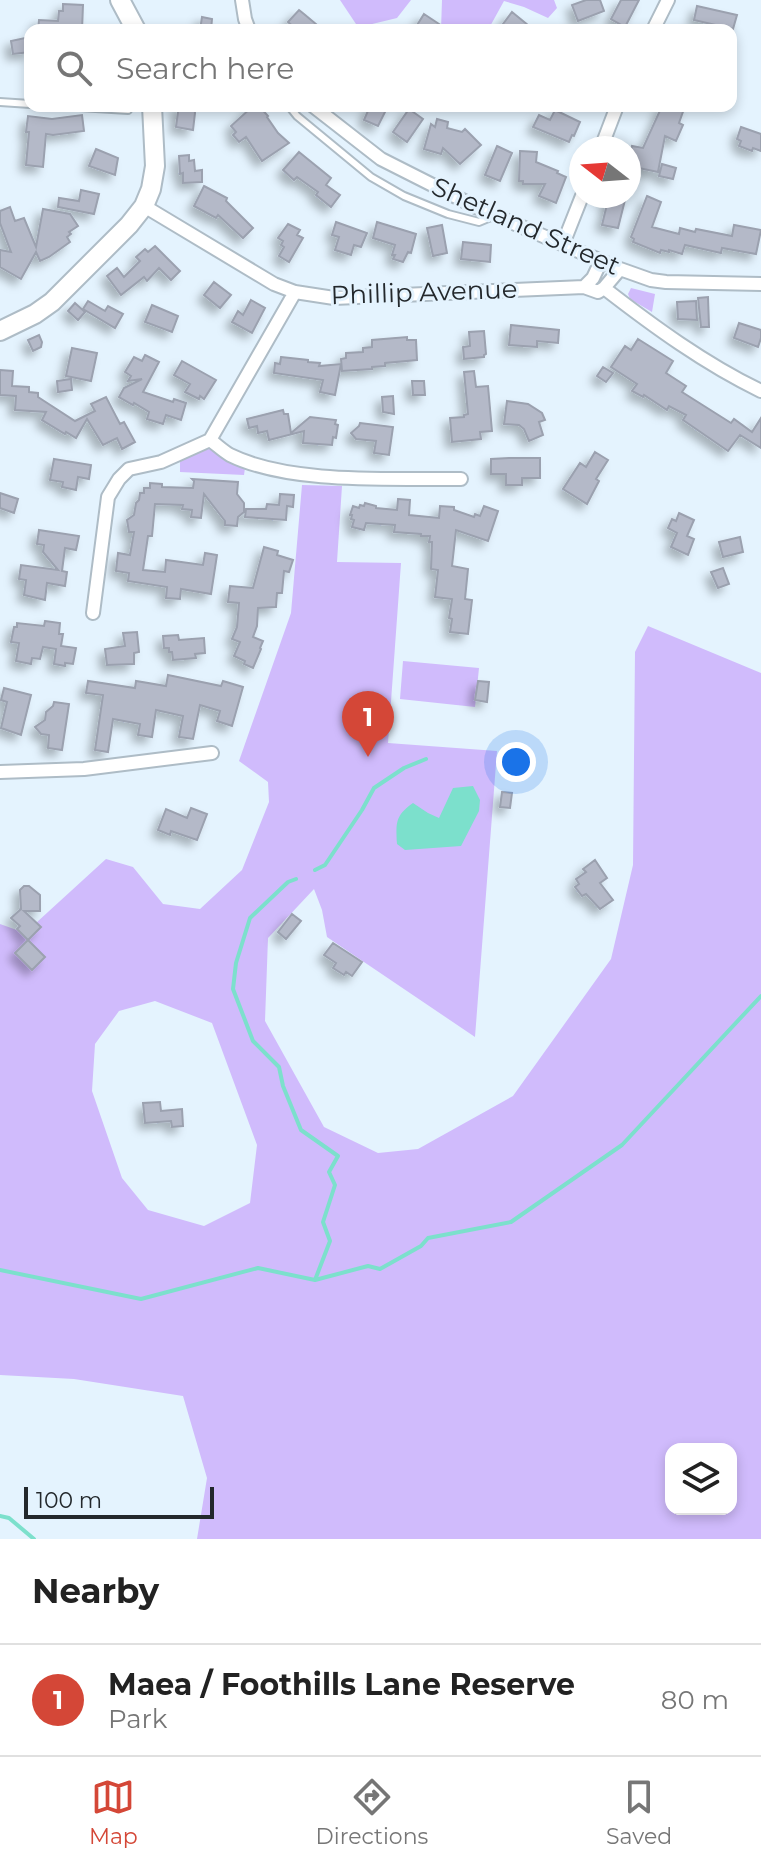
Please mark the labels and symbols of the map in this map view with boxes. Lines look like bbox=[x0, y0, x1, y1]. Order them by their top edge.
north arrow bbox=[569, 136, 641, 208]
street label: Shetland Street bbox=[427, 170, 625, 282]
street label: Phillip Avenue bbox=[330, 273, 518, 311]
pin: 1 bbox=[342, 691, 394, 757]
your location bbox=[496, 742, 536, 782]
scale bar bbox=[24, 1483, 214, 1519]

